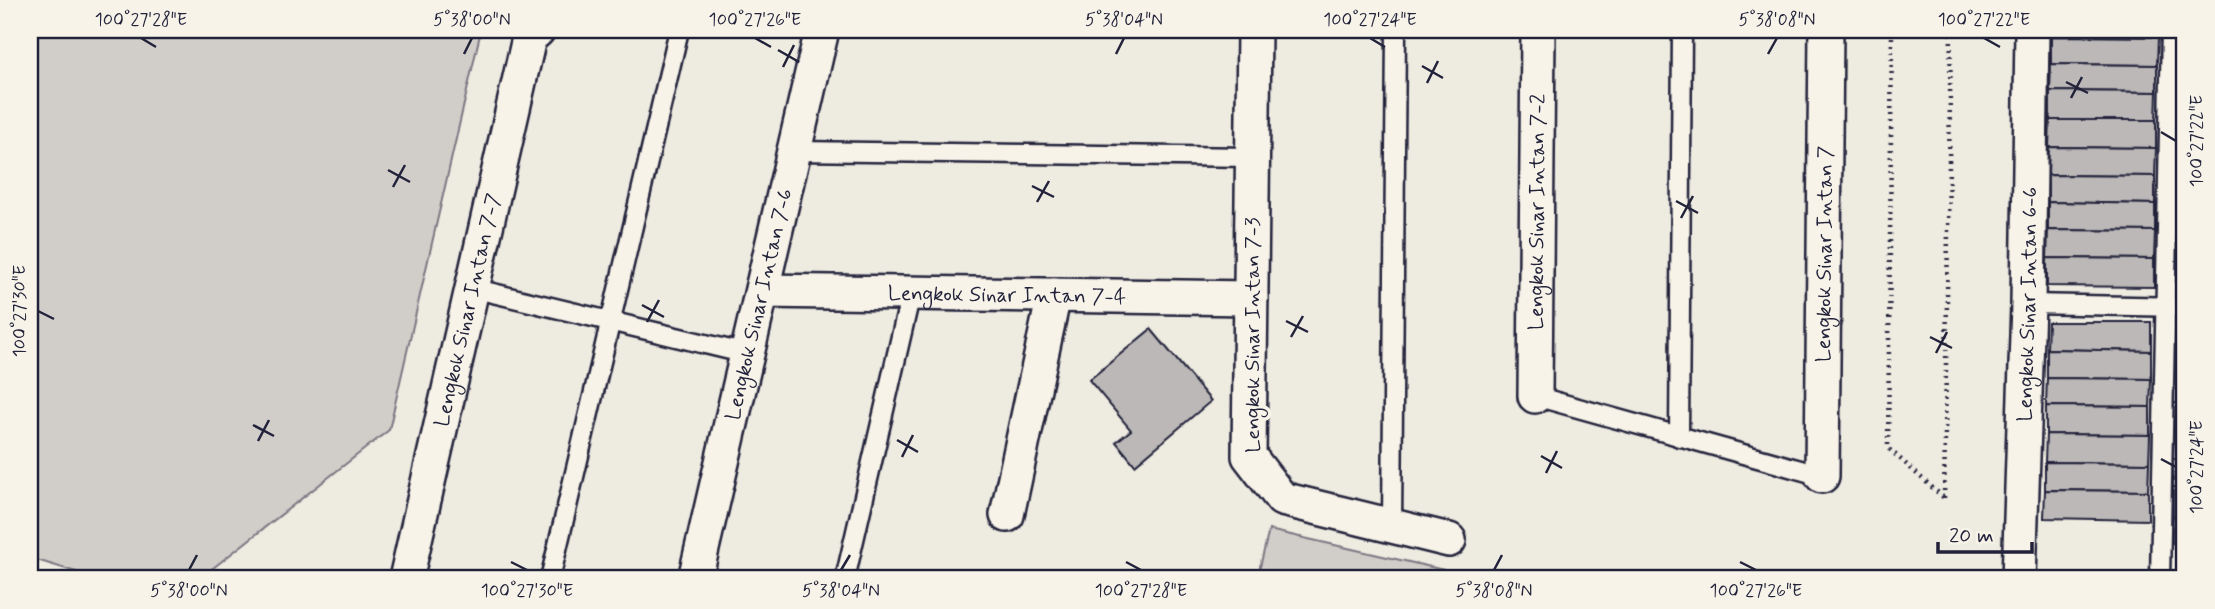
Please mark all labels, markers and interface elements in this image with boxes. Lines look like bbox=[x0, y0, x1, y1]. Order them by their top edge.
text: 100°27'28"E bbox=[95, 8, 187, 32]
text: 5°38'00"N bbox=[433, 8, 511, 32]
text: 100°27'26"E bbox=[709, 8, 801, 32]
text: 5°38'04"N bbox=[1085, 8, 1163, 32]
text: 100°27'24"E bbox=[1323, 8, 1417, 32]
text: 5°38'08"N bbox=[1738, 8, 1816, 32]
text: 100°27'22"E bbox=[1938, 8, 2030, 32]
street label: Lengkok Sinar Intan 7-2 bbox=[1523, 94, 1552, 330]
text: 100°27'22"E bbox=[2185, 95, 2209, 187]
street label: Lengkok Sinar Intan 7 bbox=[1810, 145, 1840, 362]
street label: Lengkok Sinar Intan 7-6 bbox=[719, 186, 800, 423]
street label: Lengkok Sinar Intan 6-6 bbox=[2011, 187, 2045, 422]
street label: Lengkok Sinar Intan 7-7 bbox=[428, 190, 508, 430]
street label: Lengkok Sinar Intan 7-3 bbox=[1239, 217, 1268, 453]
text: 100°27'30"E bbox=[8, 265, 32, 357]
street label: Lengkok Sinar Intan 7-4 bbox=[888, 280, 1126, 311]
text: 100°27'24"E bbox=[2185, 420, 2209, 514]
scale bar bbox=[1938, 511, 2033, 555]
text: 20 m bbox=[1949, 522, 1994, 550]
text: 5°38'00"N bbox=[150, 579, 228, 603]
text: 100°27'30"E bbox=[481, 579, 573, 603]
text: 5°38'04"N bbox=[802, 579, 880, 603]
text: 100°27'28"E bbox=[1095, 579, 1187, 603]
text: 5°38'08"N bbox=[1455, 579, 1533, 603]
text: 100°27'26"E bbox=[1710, 579, 1802, 603]

